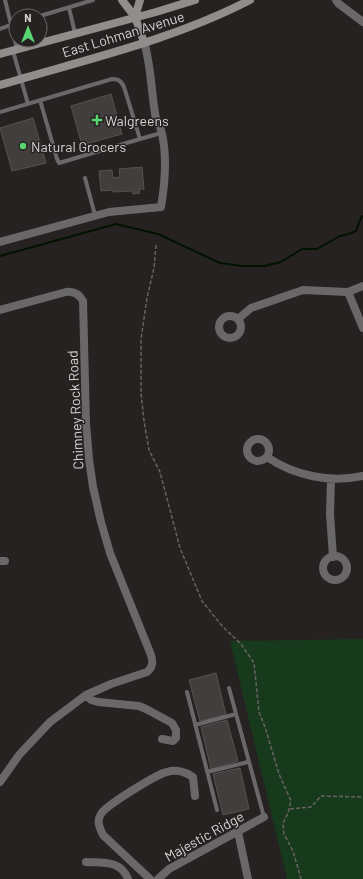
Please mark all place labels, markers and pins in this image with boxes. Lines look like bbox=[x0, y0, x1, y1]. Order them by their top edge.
place label: Walgreens bbox=[105, 112, 169, 129]
marker: Walgreens bbox=[92, 115, 102, 125]
place label: Natural Grocers bbox=[31, 138, 126, 155]
marker: Natural Grocers bbox=[18, 141, 28, 151]

